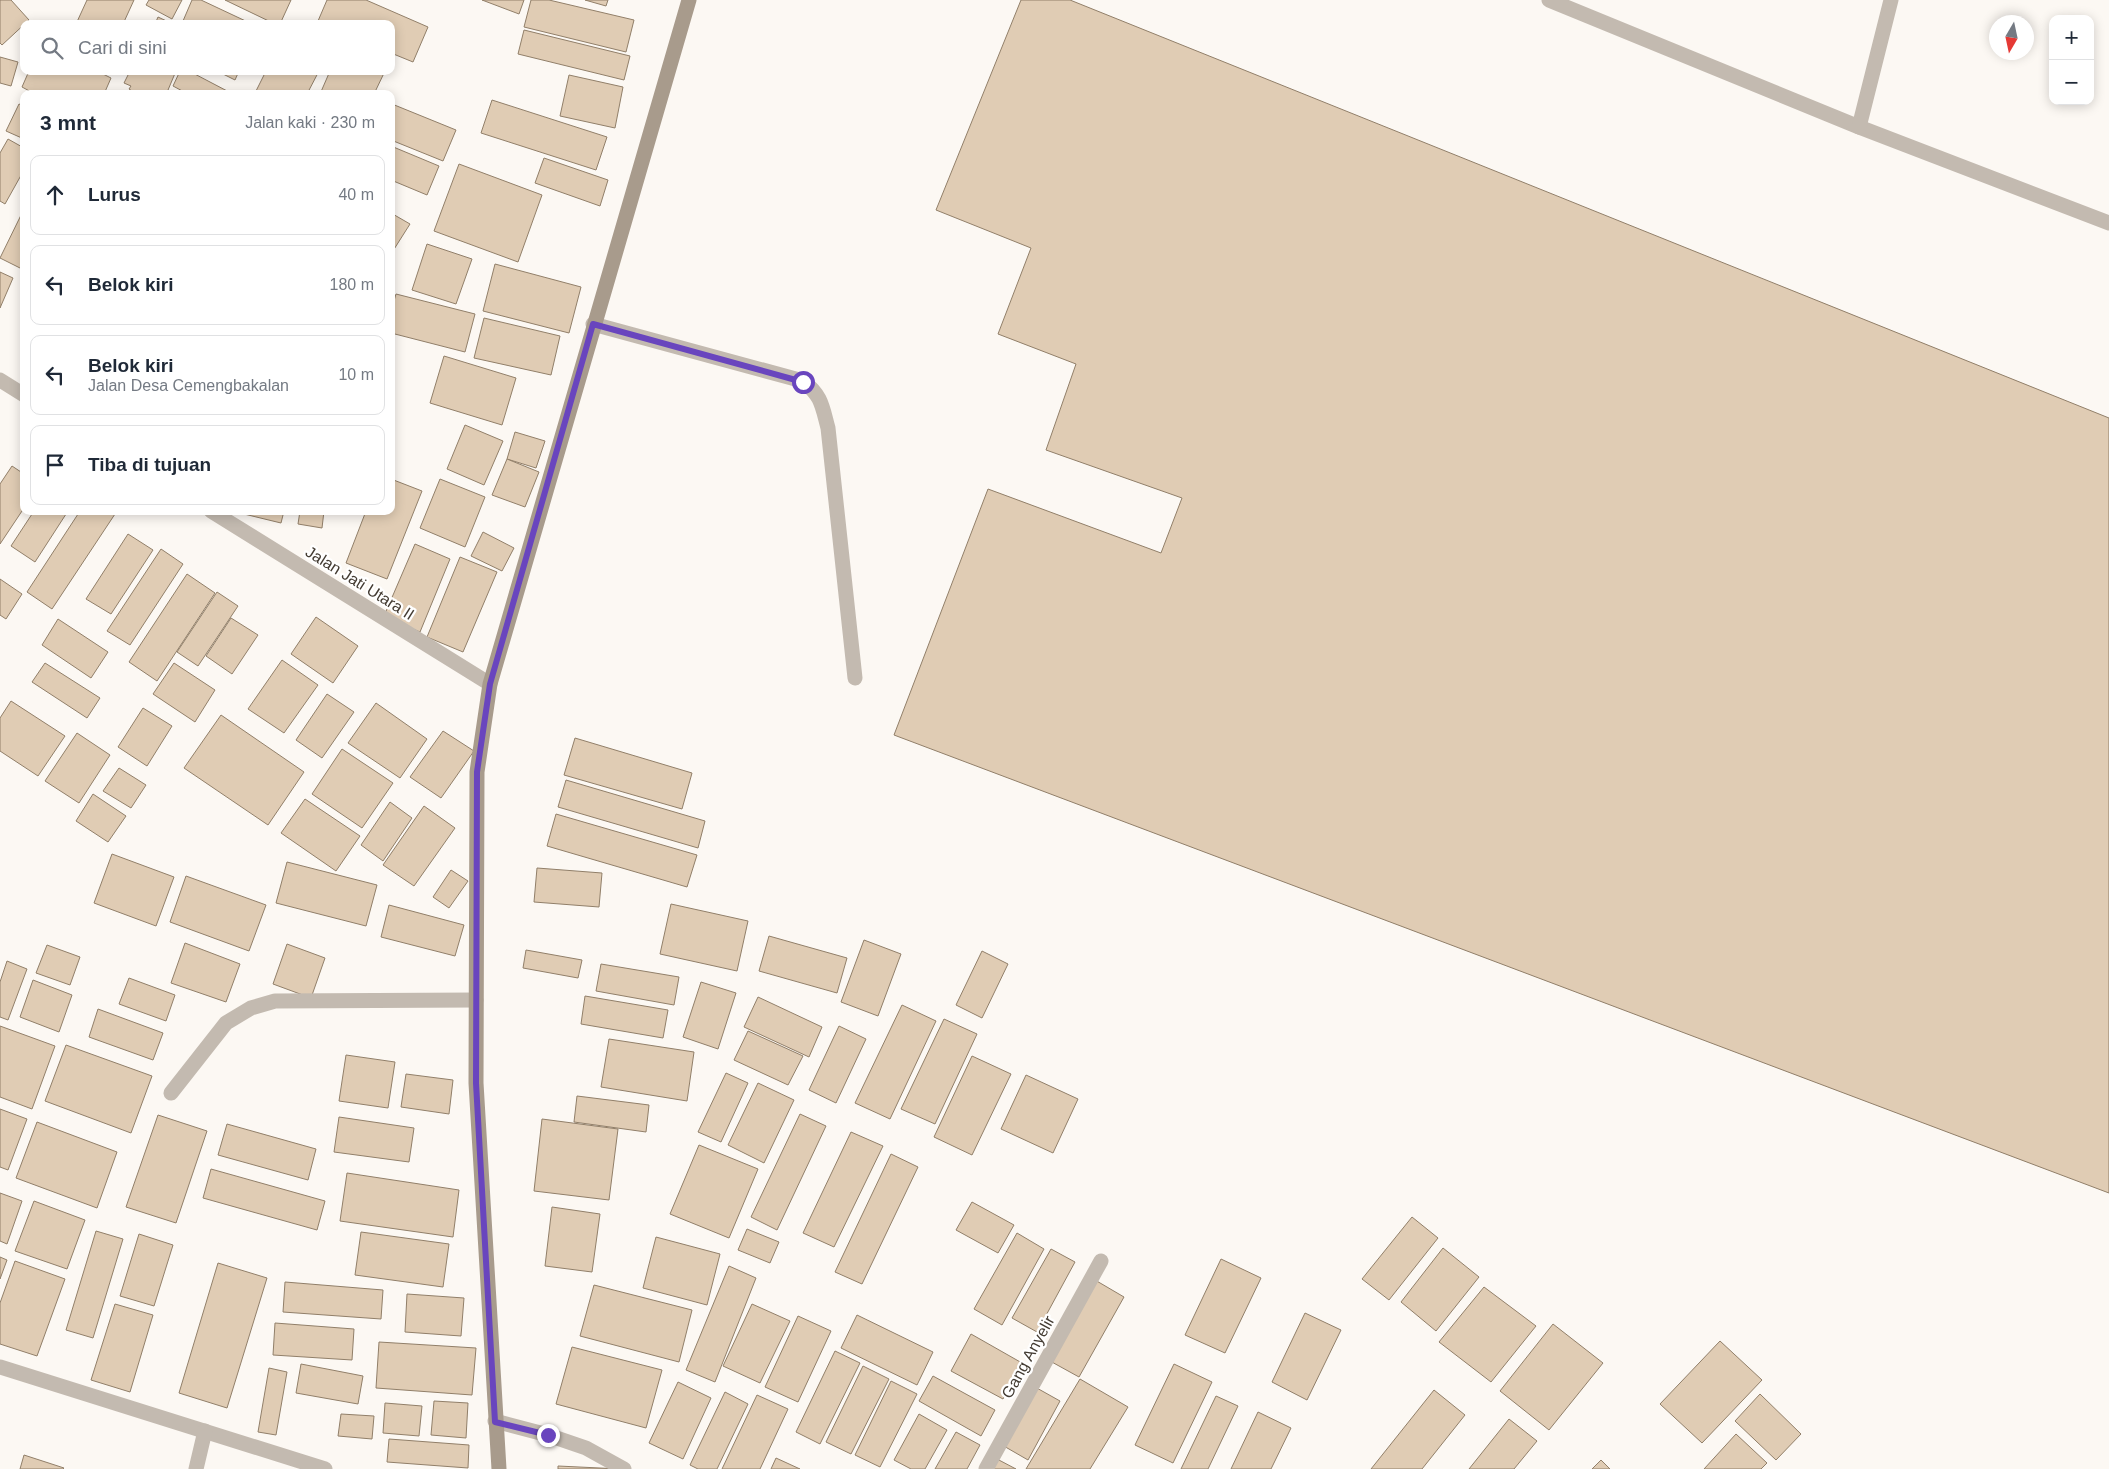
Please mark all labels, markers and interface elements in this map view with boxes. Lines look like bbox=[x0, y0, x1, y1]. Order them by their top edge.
north arrow bbox=[1989, 15, 2034, 60]
map controls bbox=[2049, 15, 2094, 105]
button: + bbox=[2049, 15, 2094, 60]
search box bbox=[20, 20, 395, 75]
icon: search bbox=[38, 34, 66, 62]
text: Cari di sini bbox=[78, 37, 167, 58]
button: − bbox=[2049, 60, 2094, 105]
text: 3 mnt bbox=[40, 111, 96, 134]
text: Jalan kaki · 230 m bbox=[245, 114, 375, 131]
icon: ahead bbox=[41, 181, 69, 209]
text: Lurus bbox=[88, 184, 141, 205]
text: 40 m bbox=[338, 186, 374, 203]
icon: left bbox=[41, 271, 69, 299]
text: Belok kiri bbox=[88, 274, 174, 295]
text: 180 m bbox=[330, 276, 374, 293]
text: Belok kiri bbox=[88, 355, 174, 376]
icon: left bbox=[41, 361, 69, 389]
text: 10 m bbox=[338, 366, 374, 383]
route start bbox=[792, 371, 815, 394]
text: Jalan Desa Cemengbakalan bbox=[88, 377, 289, 394]
icon: arrive bbox=[41, 451, 69, 479]
text: Tiba di tujuan bbox=[88, 454, 211, 475]
street label: Jalan Jati Utara II bbox=[303, 543, 417, 623]
street label: Gang Anyelir bbox=[998, 1312, 1058, 1401]
route end bbox=[537, 1424, 560, 1447]

